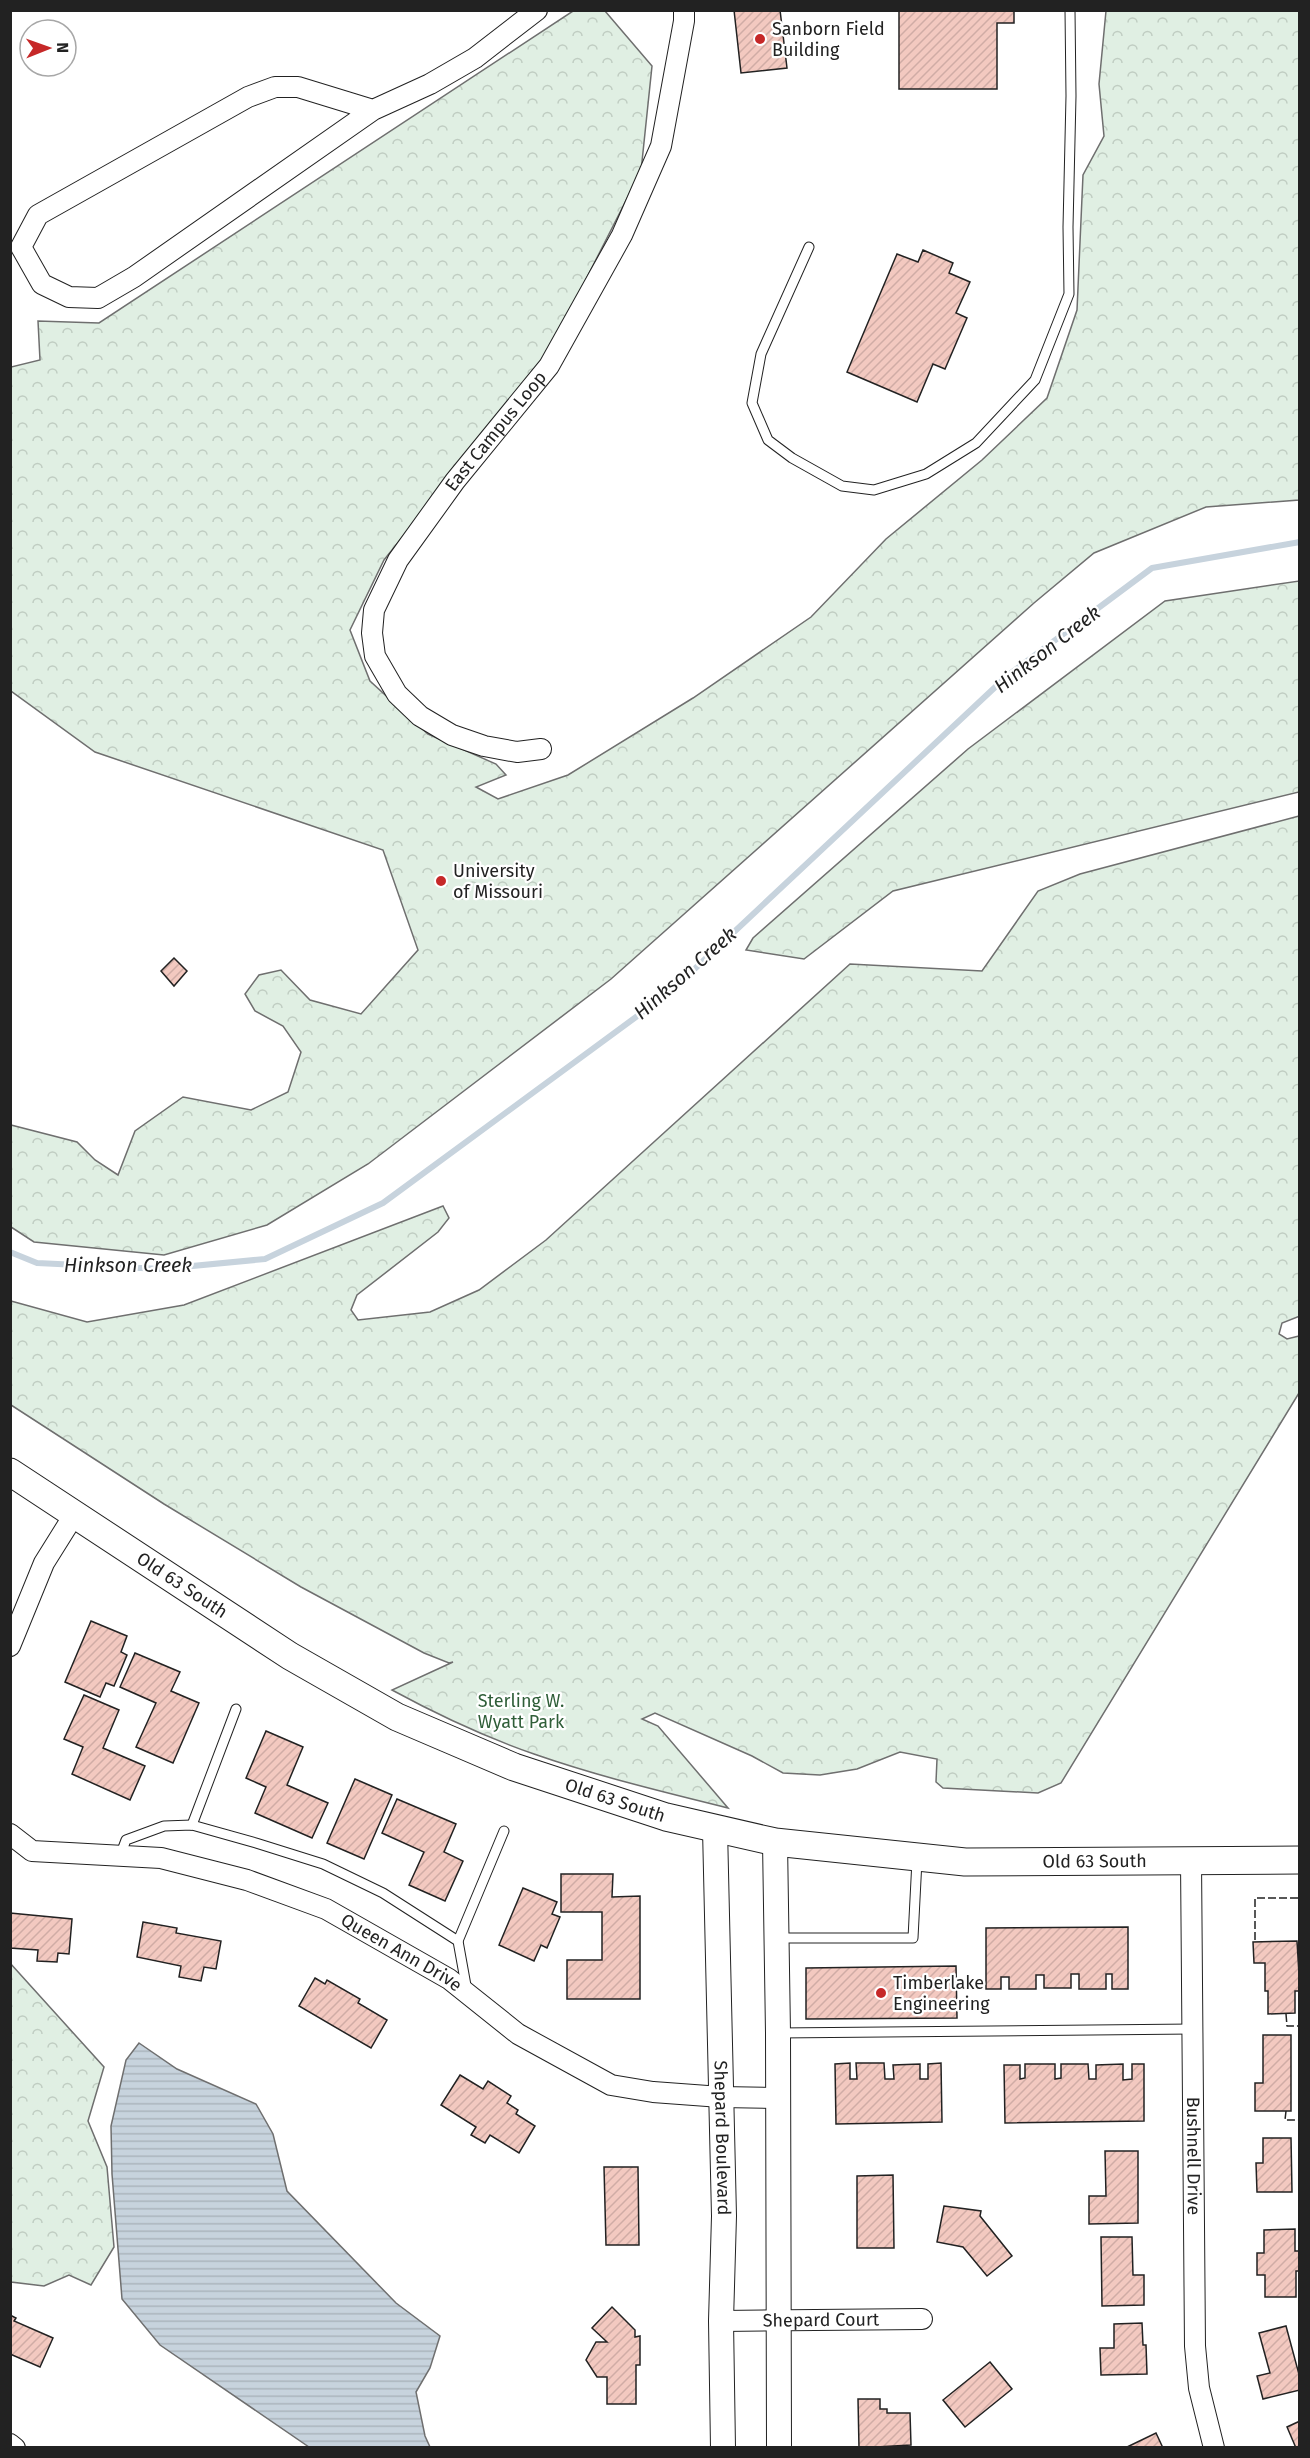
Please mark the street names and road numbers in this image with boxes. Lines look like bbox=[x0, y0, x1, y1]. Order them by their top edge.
street label: East Campus Loop bbox=[440, 367, 551, 495]
street label: Old 63 South bbox=[133, 1547, 232, 1623]
street label: Old 63 South bbox=[562, 1774, 668, 1827]
street label: Old 63 South bbox=[1042, 1850, 1147, 1873]
street label: Queen Ann Drive bbox=[337, 1909, 467, 1996]
street label: Shepard Boulevard bbox=[709, 2060, 735, 2216]
street label: Bushnell Drive bbox=[1182, 2097, 1205, 2215]
street label: Shepard Court bbox=[763, 2308, 880, 2332]

